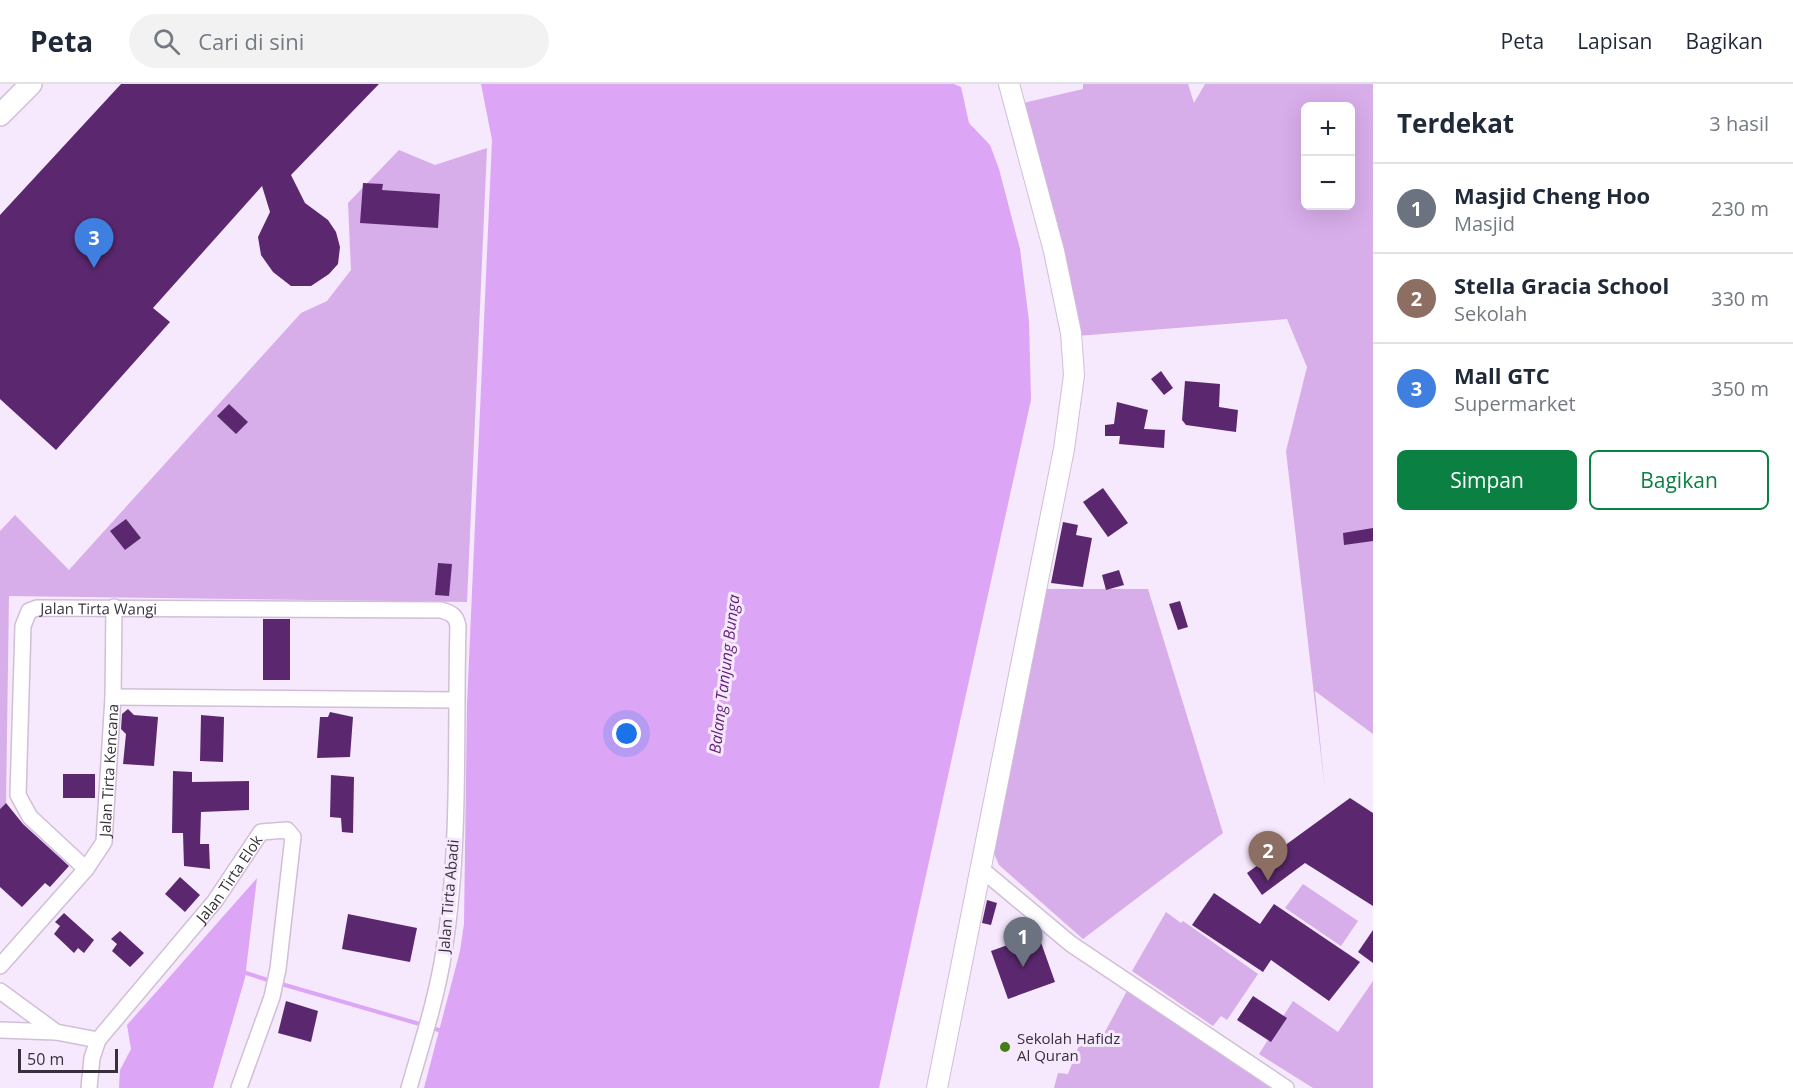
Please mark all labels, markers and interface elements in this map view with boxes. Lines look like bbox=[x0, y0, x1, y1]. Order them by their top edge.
search box bbox=[129, 14, 549, 68]
text: Peta bbox=[30, 22, 93, 60]
icon: search bbox=[150, 25, 183, 58]
text: Cari di sini bbox=[198, 26, 304, 56]
text: Peta bbox=[1501, 27, 1544, 55]
text: Lapisan bbox=[1577, 27, 1652, 55]
text: Bagikan bbox=[1685, 27, 1763, 55]
map controls bbox=[1301, 102, 1355, 210]
button: + bbox=[1301, 102, 1355, 156]
text: Terdekat bbox=[1397, 105, 1514, 141]
text: 3 hasil bbox=[1709, 110, 1769, 137]
button: − bbox=[1301, 156, 1355, 210]
text: Masjid Cheng Hoo bbox=[1454, 180, 1650, 210]
text: 1 bbox=[1411, 195, 1422, 222]
text: 230 m bbox=[1711, 195, 1769, 222]
text: Masjid bbox=[1454, 210, 1515, 237]
pin: 3 bbox=[74, 218, 113, 268]
text: Stella Gracia School bbox=[1454, 270, 1669, 300]
text: 2 bbox=[1411, 285, 1422, 312]
text: 330 m bbox=[1711, 285, 1769, 312]
text: Sekolah bbox=[1454, 300, 1527, 327]
text: Mall GTC bbox=[1454, 360, 1550, 390]
text: 3 bbox=[1411, 375, 1422, 402]
text: 350 m bbox=[1711, 375, 1769, 402]
text: Supermarket bbox=[1454, 390, 1576, 417]
button: Simpan bbox=[1397, 450, 1577, 510]
button: Bagikan bbox=[1589, 450, 1769, 510]
water label: Balang Tanjung Bunga bbox=[703, 593, 745, 755]
street label: Jalan Tirta Wangi bbox=[38, 598, 157, 619]
street label: Jalan Tirta Kencana bbox=[94, 703, 123, 839]
your location bbox=[612, 719, 641, 748]
street label: Jalan Tirta Elok bbox=[190, 831, 266, 928]
pin: 2 bbox=[1248, 832, 1288, 881]
street label: Jalan Tirta Abadi bbox=[433, 839, 463, 955]
pin: 1 bbox=[1004, 918, 1042, 967]
place label: Sekolah Hafidz Al Quran bbox=[1017, 1028, 1120, 1065]
marker: Sekolah Hafidz Al Quran bbox=[998, 1040, 1012, 1054]
scale bar bbox=[18, 1046, 118, 1074]
text: 50 m bbox=[27, 1048, 64, 1070]

